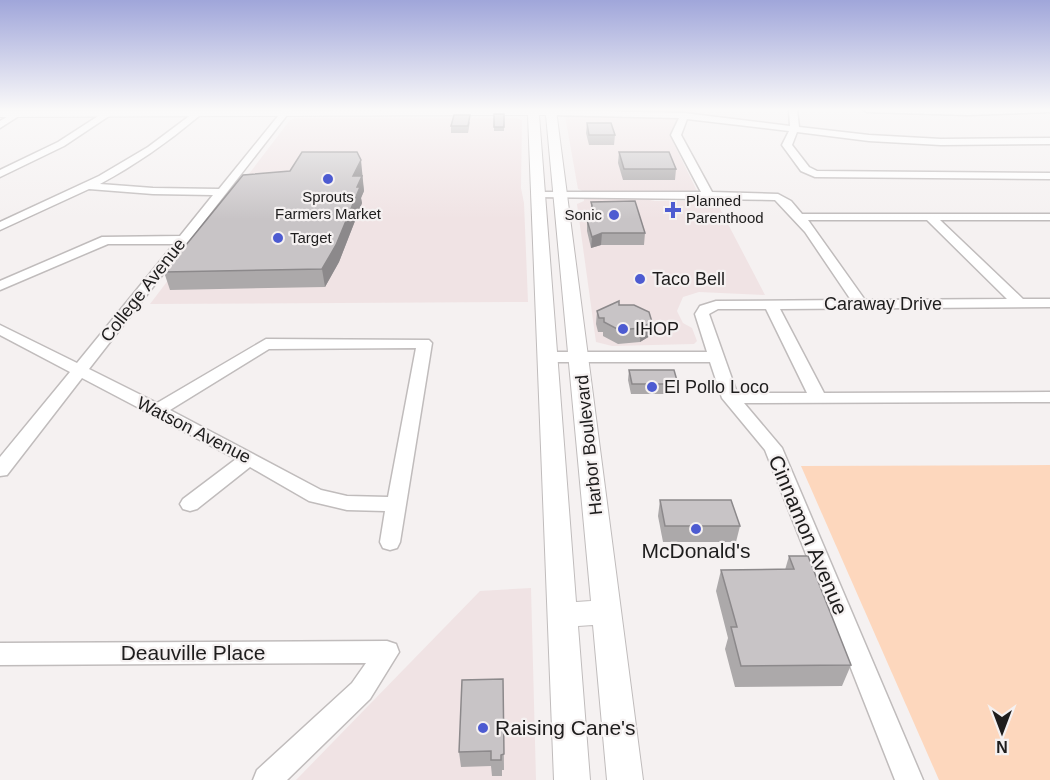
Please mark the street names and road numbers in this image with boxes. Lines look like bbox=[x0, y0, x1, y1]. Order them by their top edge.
street label: College Avenue bbox=[96, 234, 190, 346]
street label: Caraway Drive bbox=[824, 294, 942, 314]
street label: Harbor Boulevard bbox=[572, 374, 606, 516]
street label: Watson Avenue bbox=[134, 393, 254, 467]
street label: Cinnamon Avenue bbox=[764, 451, 853, 618]
street label: Deauville Place bbox=[121, 641, 265, 664]

